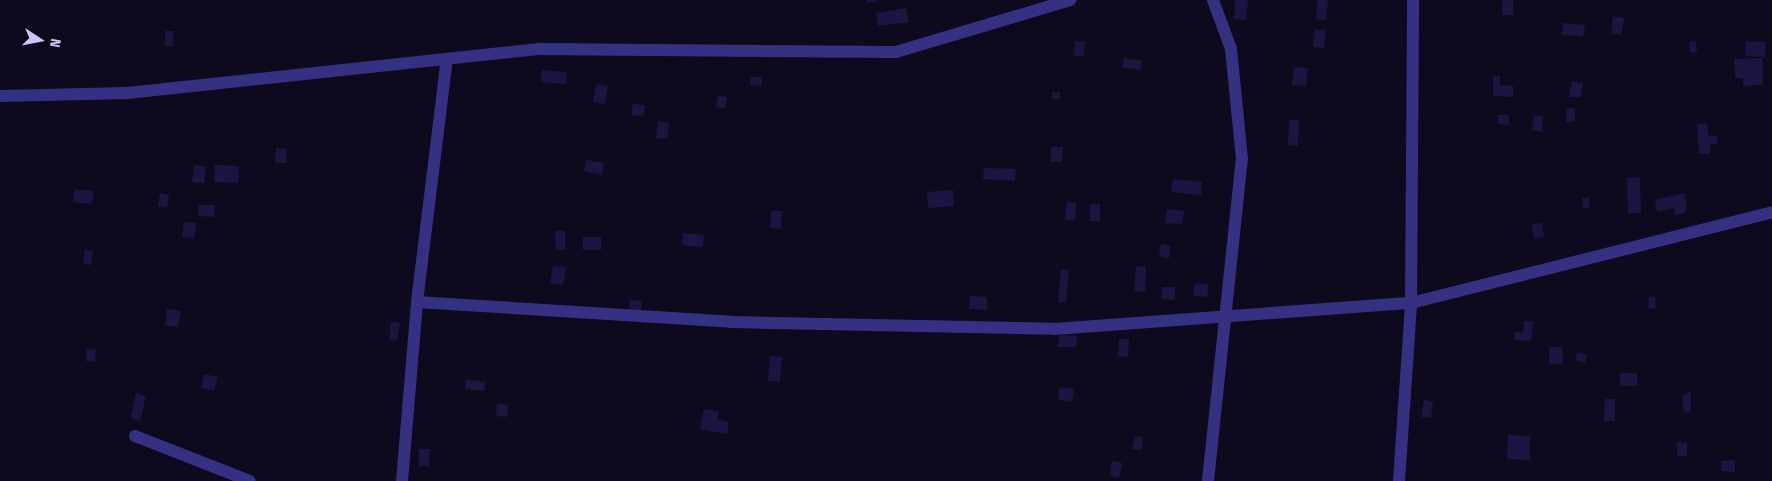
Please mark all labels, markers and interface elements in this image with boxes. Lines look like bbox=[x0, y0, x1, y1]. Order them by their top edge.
north arrow bbox=[15, 15, 65, 65]
text: N bbox=[46, 37, 64, 49]

